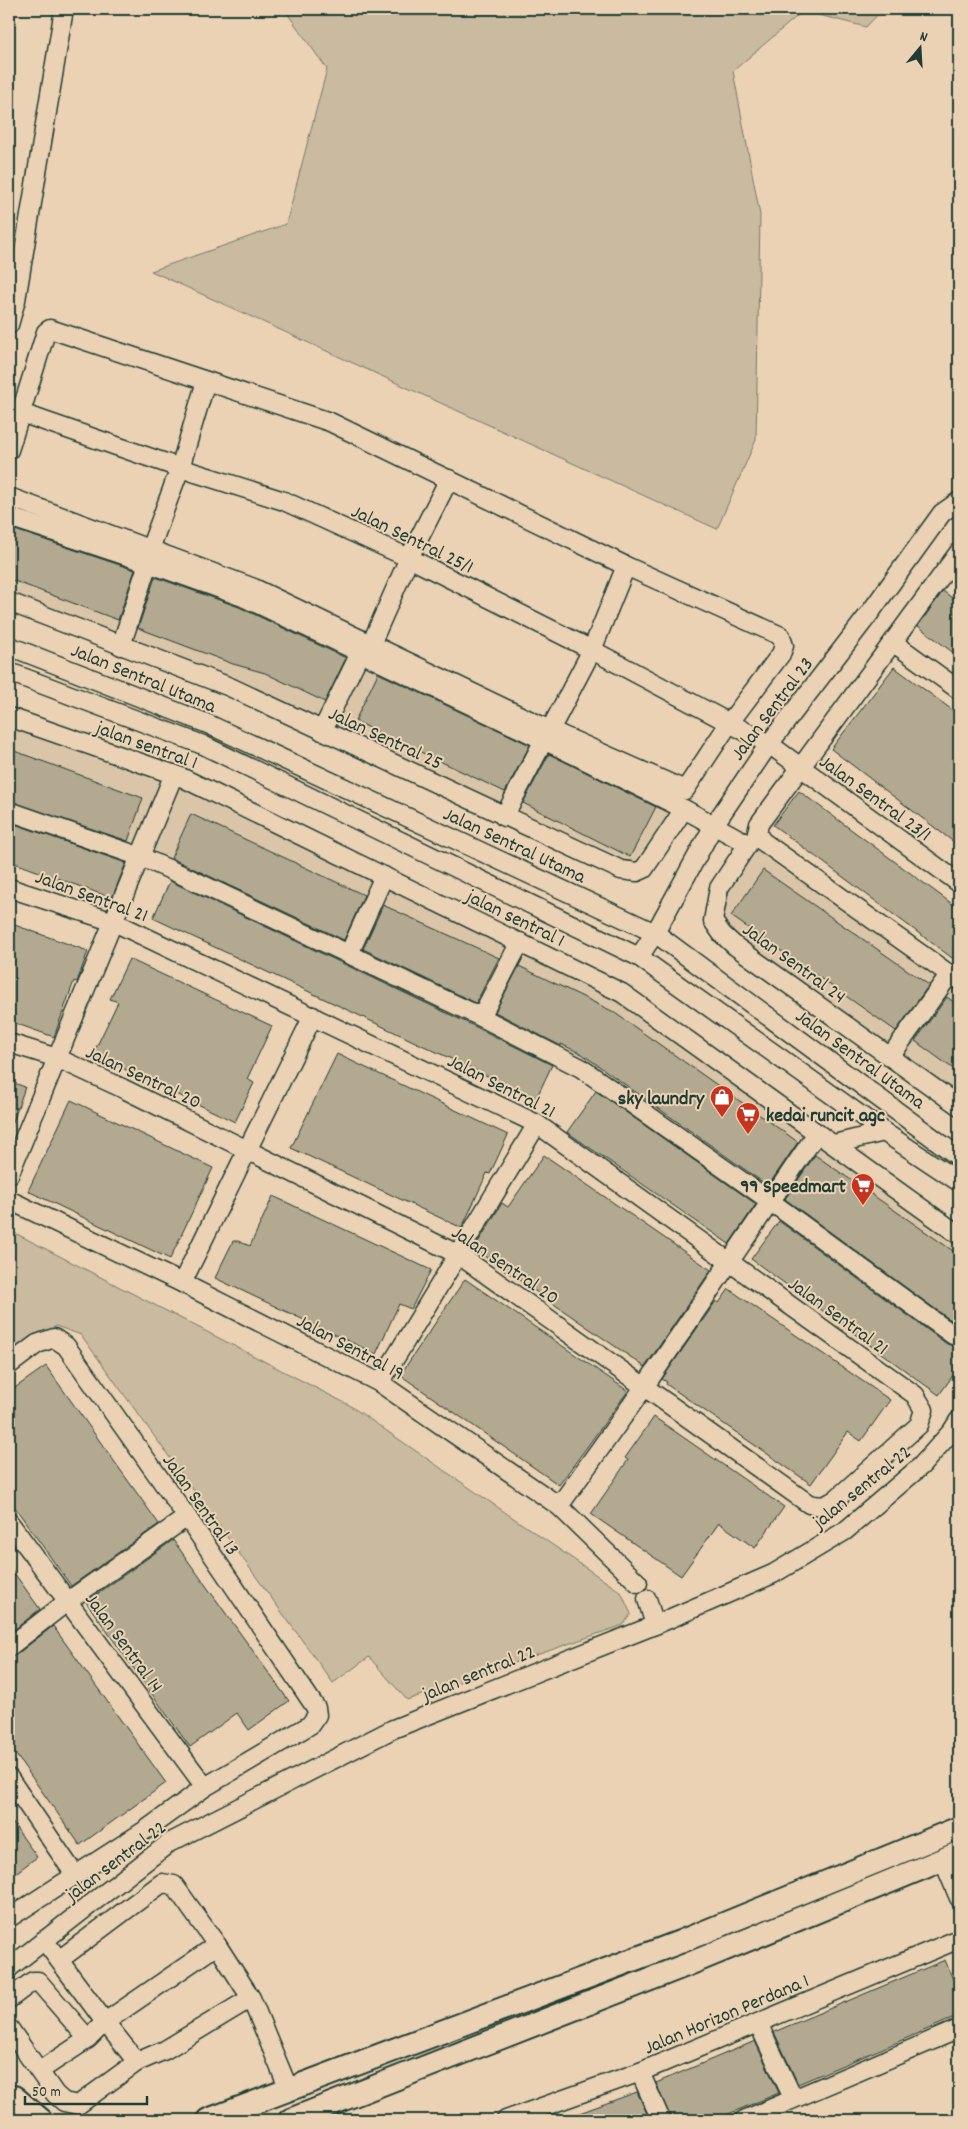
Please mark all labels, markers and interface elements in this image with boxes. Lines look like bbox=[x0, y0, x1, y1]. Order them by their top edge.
north arrow bbox=[896, 22, 946, 72]
text: N bbox=[917, 27, 930, 48]
street label: Jalan Sentral 25/1 bbox=[346, 499, 478, 582]
street label: Jalan Sentral Utama bbox=[66, 638, 220, 722]
street label: Jalan Sentral 23 bbox=[725, 652, 821, 767]
street label: Jalan Sentral 25 bbox=[323, 701, 446, 778]
street label: jalan sentral 1 bbox=[89, 715, 201, 778]
street label: Jalan Sentral 23/1 bbox=[812, 749, 936, 850]
street label: Jalan Sentral Utama bbox=[438, 801, 590, 892]
street label: Jalan Sentral 21 bbox=[31, 864, 151, 931]
street label: jalan sentral 1 bbox=[459, 883, 569, 956]
street label: Jalan Sentral 24 bbox=[736, 917, 851, 1012]
street label: Jalan Sentral Utama bbox=[788, 1004, 930, 1118]
street label: Jalan Sentral 20 bbox=[80, 1040, 205, 1118]
street label: Jalan Sentral 21 bbox=[442, 1048, 560, 1127]
shop icon: sky laundry bbox=[709, 1084, 735, 1118]
place label: sky laundry bbox=[618, 1086, 705, 1114]
supermarket icon: kedai runcit agc bbox=[735, 1101, 761, 1135]
place label: kedai runcit agc bbox=[766, 1103, 885, 1131]
supermarket icon: 99 Speedmart bbox=[850, 1172, 876, 1206]
place label: 99 Speedmart bbox=[740, 1174, 847, 1202]
street label: Jalan Sentral 20 bbox=[445, 1220, 564, 1313]
street label: Jalan Sentral 21 bbox=[781, 1271, 893, 1363]
street label: Jalan Sentral 19 bbox=[291, 1308, 408, 1389]
street label: jalan sentral 22 bbox=[806, 1440, 918, 1538]
street label: Jalan Sentral 13 bbox=[154, 1449, 245, 1562]
street label: Jalan Sentral 14 bbox=[77, 1588, 168, 1700]
street label: jalan sentral 22 bbox=[416, 1639, 540, 1711]
street label: jalan sentral 22 bbox=[59, 1815, 173, 1911]
street label: Jalan Horizon Perdana 1 bbox=[640, 1968, 814, 2063]
scale bar bbox=[25, 2074, 148, 2106]
text: 50 m bbox=[32, 2082, 61, 2104]

